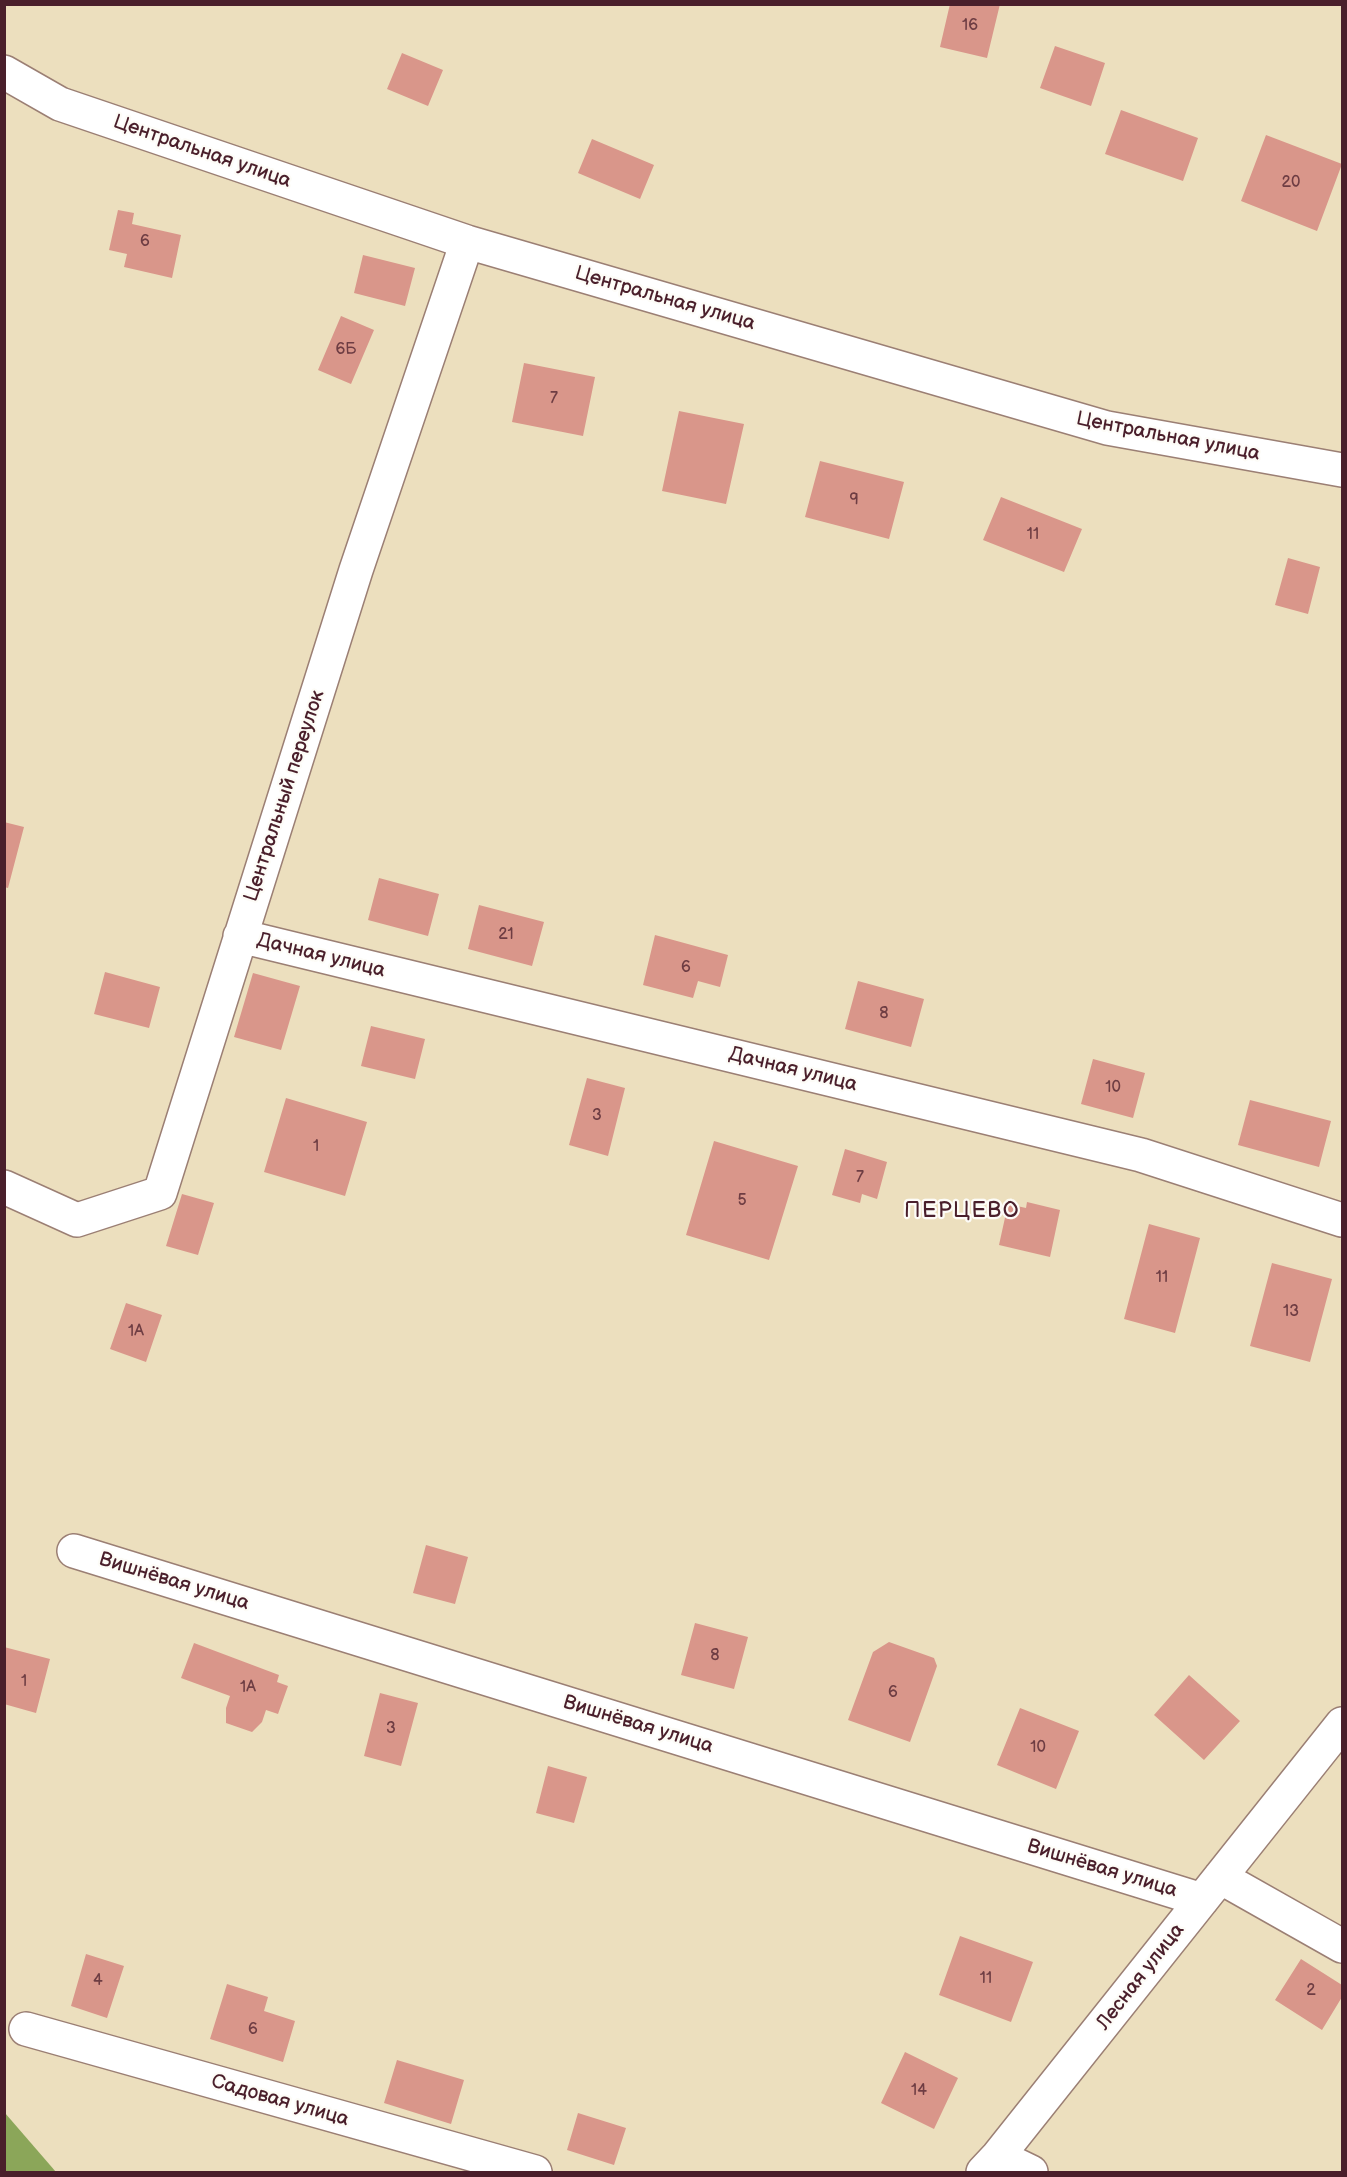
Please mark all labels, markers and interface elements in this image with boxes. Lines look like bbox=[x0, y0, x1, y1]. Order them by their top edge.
house number: 16 bbox=[962, 16, 978, 36]
street label: Центральная улица bbox=[110, 110, 294, 194]
house number: 20 bbox=[1282, 173, 1300, 193]
house number: 6 bbox=[140, 232, 150, 252]
street label: Центральная улица bbox=[572, 262, 758, 336]
house number: 6Б bbox=[336, 340, 356, 360]
house number: 7 bbox=[550, 389, 558, 409]
street label: Центральная улица bbox=[1074, 407, 1262, 467]
house number: 9 bbox=[849, 490, 859, 510]
house number: 11 bbox=[1027, 525, 1039, 545]
street label: Центральный переулок bbox=[239, 687, 331, 905]
house number: 21 bbox=[498, 925, 514, 945]
street label: Дачная улица bbox=[254, 928, 388, 984]
house number: 6 bbox=[681, 958, 691, 978]
house number: 8 bbox=[879, 1004, 889, 1024]
street label: Дачная улица bbox=[726, 1042, 860, 1098]
house number: 10 bbox=[1105, 1078, 1121, 1098]
house number: 3 bbox=[592, 1106, 602, 1126]
house number: 1 bbox=[313, 1137, 319, 1157]
house number: 7 bbox=[856, 1168, 864, 1188]
house number: 5 bbox=[737, 1191, 747, 1211]
district label: ПЕРЦЕВО bbox=[904, 1198, 1020, 1224]
house number: 11 bbox=[1156, 1268, 1168, 1288]
house number: 13 bbox=[1283, 1302, 1299, 1322]
house number: 1А bbox=[128, 1322, 144, 1342]
street label: Вишнёвая улица bbox=[96, 1548, 252, 1616]
house number: 8 bbox=[710, 1646, 720, 1666]
house number: 1 bbox=[21, 1672, 27, 1692]
house number: 1А bbox=[240, 1678, 256, 1698]
house number: 6 bbox=[888, 1683, 898, 1703]
street label: Вишнёвая улица bbox=[560, 1691, 716, 1759]
house number: 3 bbox=[386, 1719, 396, 1739]
house number: 10 bbox=[1030, 1738, 1046, 1758]
street label: Вишнёвая улица bbox=[1024, 1835, 1180, 1903]
street label: Лесная улица bbox=[1092, 1919, 1190, 2035]
house number: 11 bbox=[980, 1969, 992, 1989]
house number: 4 bbox=[93, 1971, 103, 1991]
house number: 2 bbox=[1306, 1981, 1316, 2001]
house number: 6 bbox=[248, 2020, 258, 2040]
street label: Садовая улица bbox=[208, 2070, 352, 2132]
house number: 14 bbox=[911, 2081, 927, 2101]

